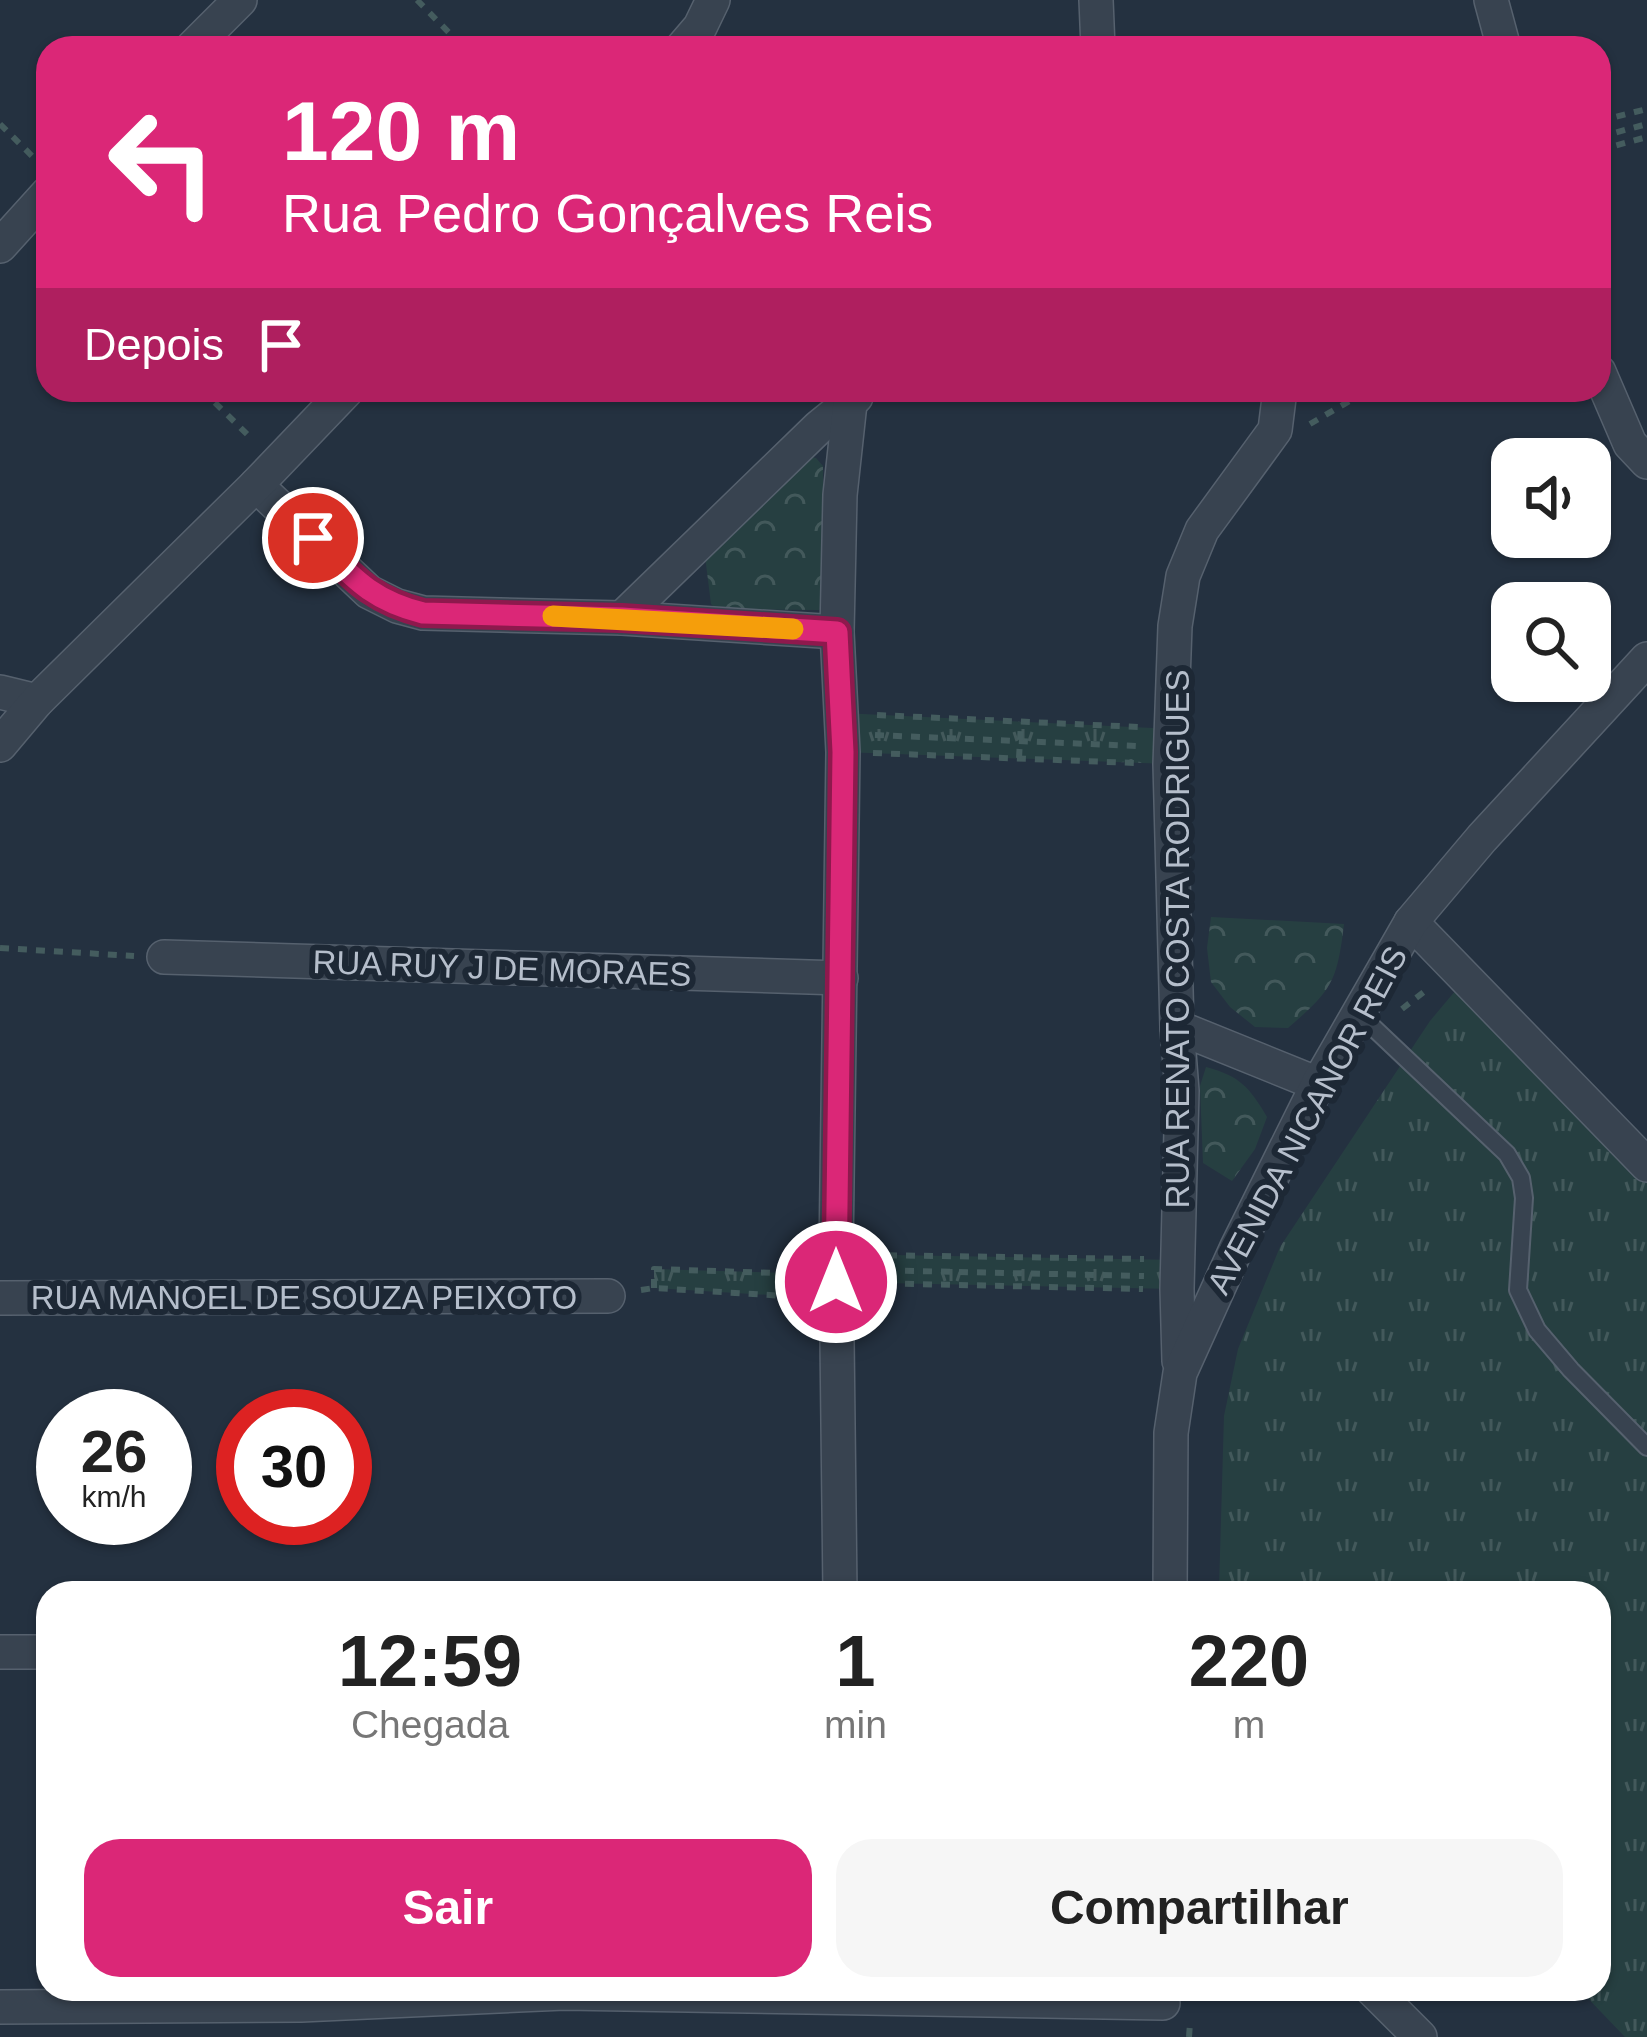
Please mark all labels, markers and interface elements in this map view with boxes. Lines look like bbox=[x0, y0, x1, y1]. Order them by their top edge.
icon: left bbox=[84, 84, 240, 240]
text: 120 m bbox=[282, 84, 520, 178]
text: Rua Pedro Gonçalves Reis bbox=[282, 183, 933, 243]
icon: arrive bbox=[248, 312, 314, 378]
text: Depois bbox=[84, 319, 224, 370]
map controls bbox=[1491, 438, 1611, 702]
button: sound bbox=[1491, 438, 1611, 558]
pin bbox=[262, 487, 364, 589]
icon: arrive bbox=[280, 505, 346, 571]
button: search bbox=[1491, 582, 1611, 702]
street label: RUA RENATO COSTA RODRIGUES bbox=[1159, 669, 1196, 1209]
street label: AVENIDA NICANOR REIS bbox=[1200, 940, 1414, 1300]
street label: RUA RUY J DE MORAES bbox=[312, 943, 692, 993]
position arrow bbox=[773, 1219, 899, 1345]
street label: RUA MANOEL DE SOUZA PEIXOTO bbox=[31, 1279, 577, 1316]
speed limit sign: 30 bbox=[216, 1389, 372, 1545]
text: 26 bbox=[81, 1418, 147, 1485]
text: km/h bbox=[81, 1480, 147, 1513]
text: 12:59 bbox=[338, 1621, 522, 1701]
text: 1 bbox=[835, 1621, 876, 1701]
text: 220 bbox=[1189, 1621, 1309, 1701]
text: Chegada bbox=[351, 1703, 509, 1746]
text: min bbox=[824, 1703, 887, 1746]
text: m bbox=[1233, 1703, 1265, 1746]
button: Sair bbox=[84, 1839, 812, 1977]
button: Compartilhar bbox=[836, 1839, 1563, 1977]

